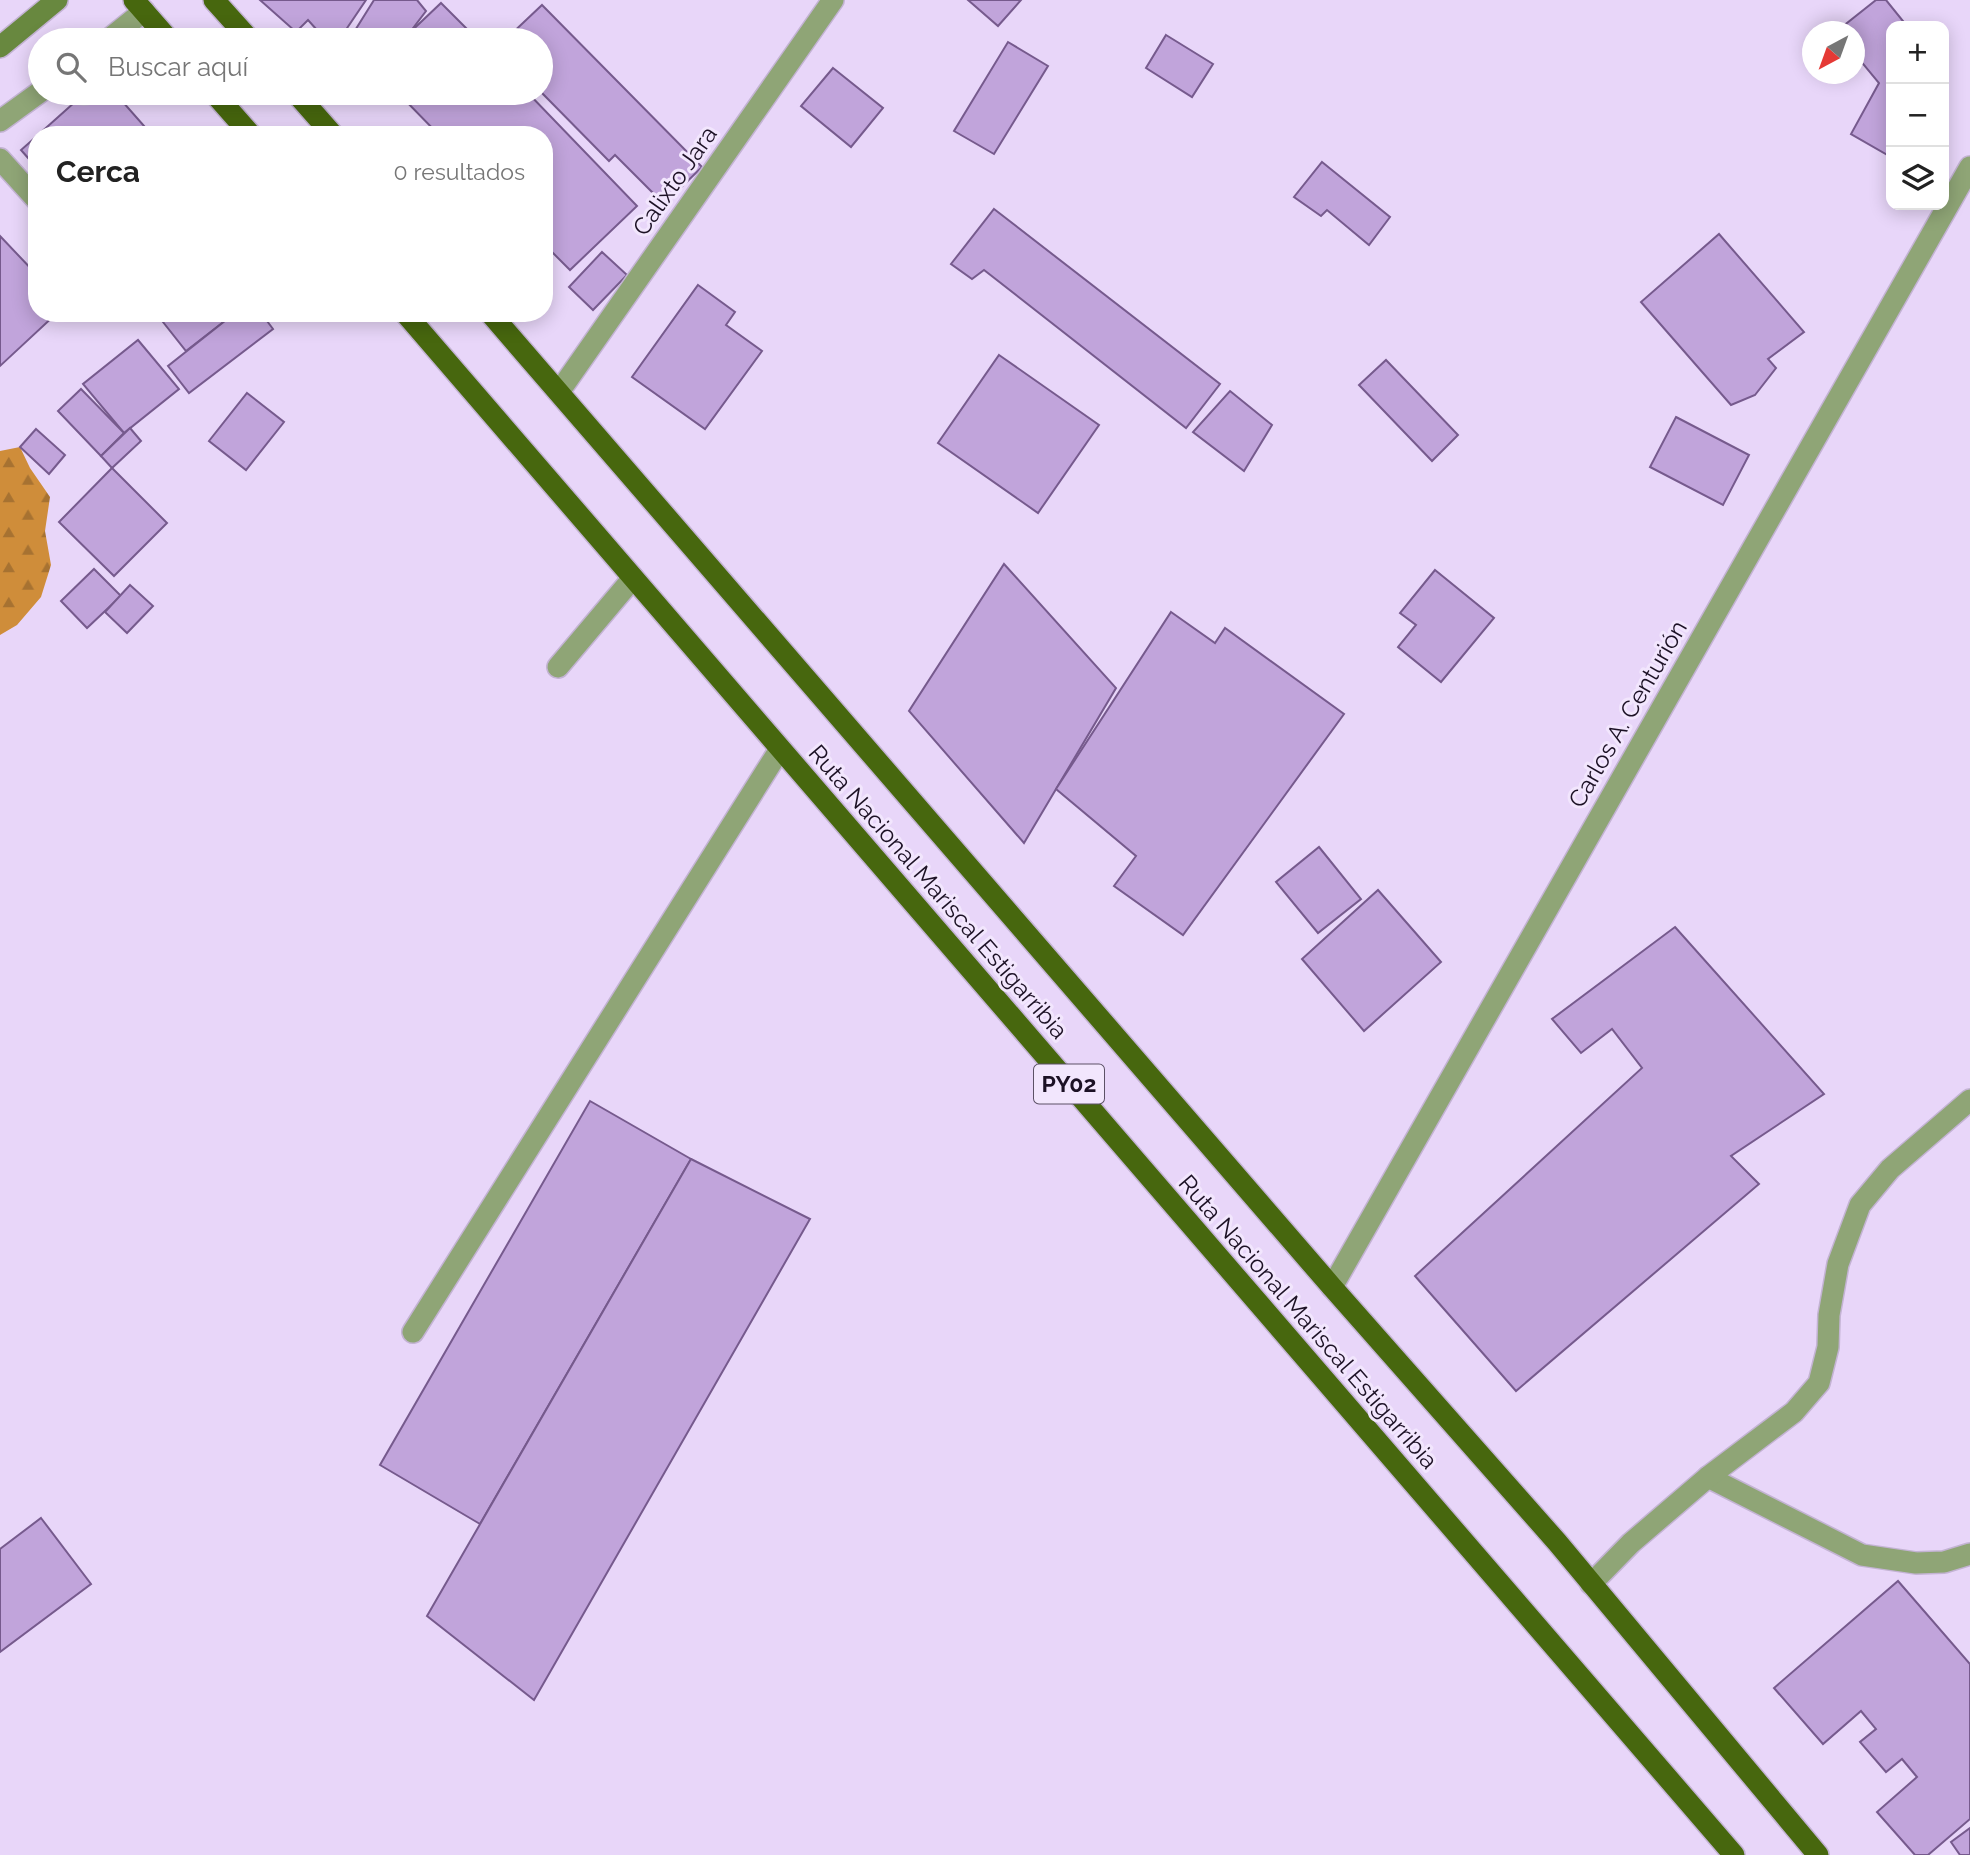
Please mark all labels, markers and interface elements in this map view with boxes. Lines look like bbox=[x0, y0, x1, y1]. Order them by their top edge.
north arrow bbox=[1802, 21, 1865, 84]
map controls bbox=[1886, 21, 1949, 210]
button: + bbox=[1886, 21, 1949, 84]
search box bbox=[28, 28, 553, 105]
icon: search bbox=[52, 48, 90, 86]
text: Buscar aquí bbox=[108, 52, 248, 82]
button: − bbox=[1886, 84, 1949, 147]
street label: Calixto Jara bbox=[626, 120, 723, 241]
button: layers bbox=[1886, 147, 1949, 210]
text: Cerca bbox=[56, 154, 140, 189]
text: 0 resultados bbox=[393, 158, 525, 185]
street label: Carlos A. Centurión bbox=[1562, 615, 1693, 812]
street label: Ruta Nacional Mariscal Estigarribia bbox=[803, 739, 1074, 1045]
road number: PY02 bbox=[1034, 1064, 1104, 1104]
street label: Ruta Nacional Mariscal Estigarribia bbox=[1173, 1169, 1444, 1475]

